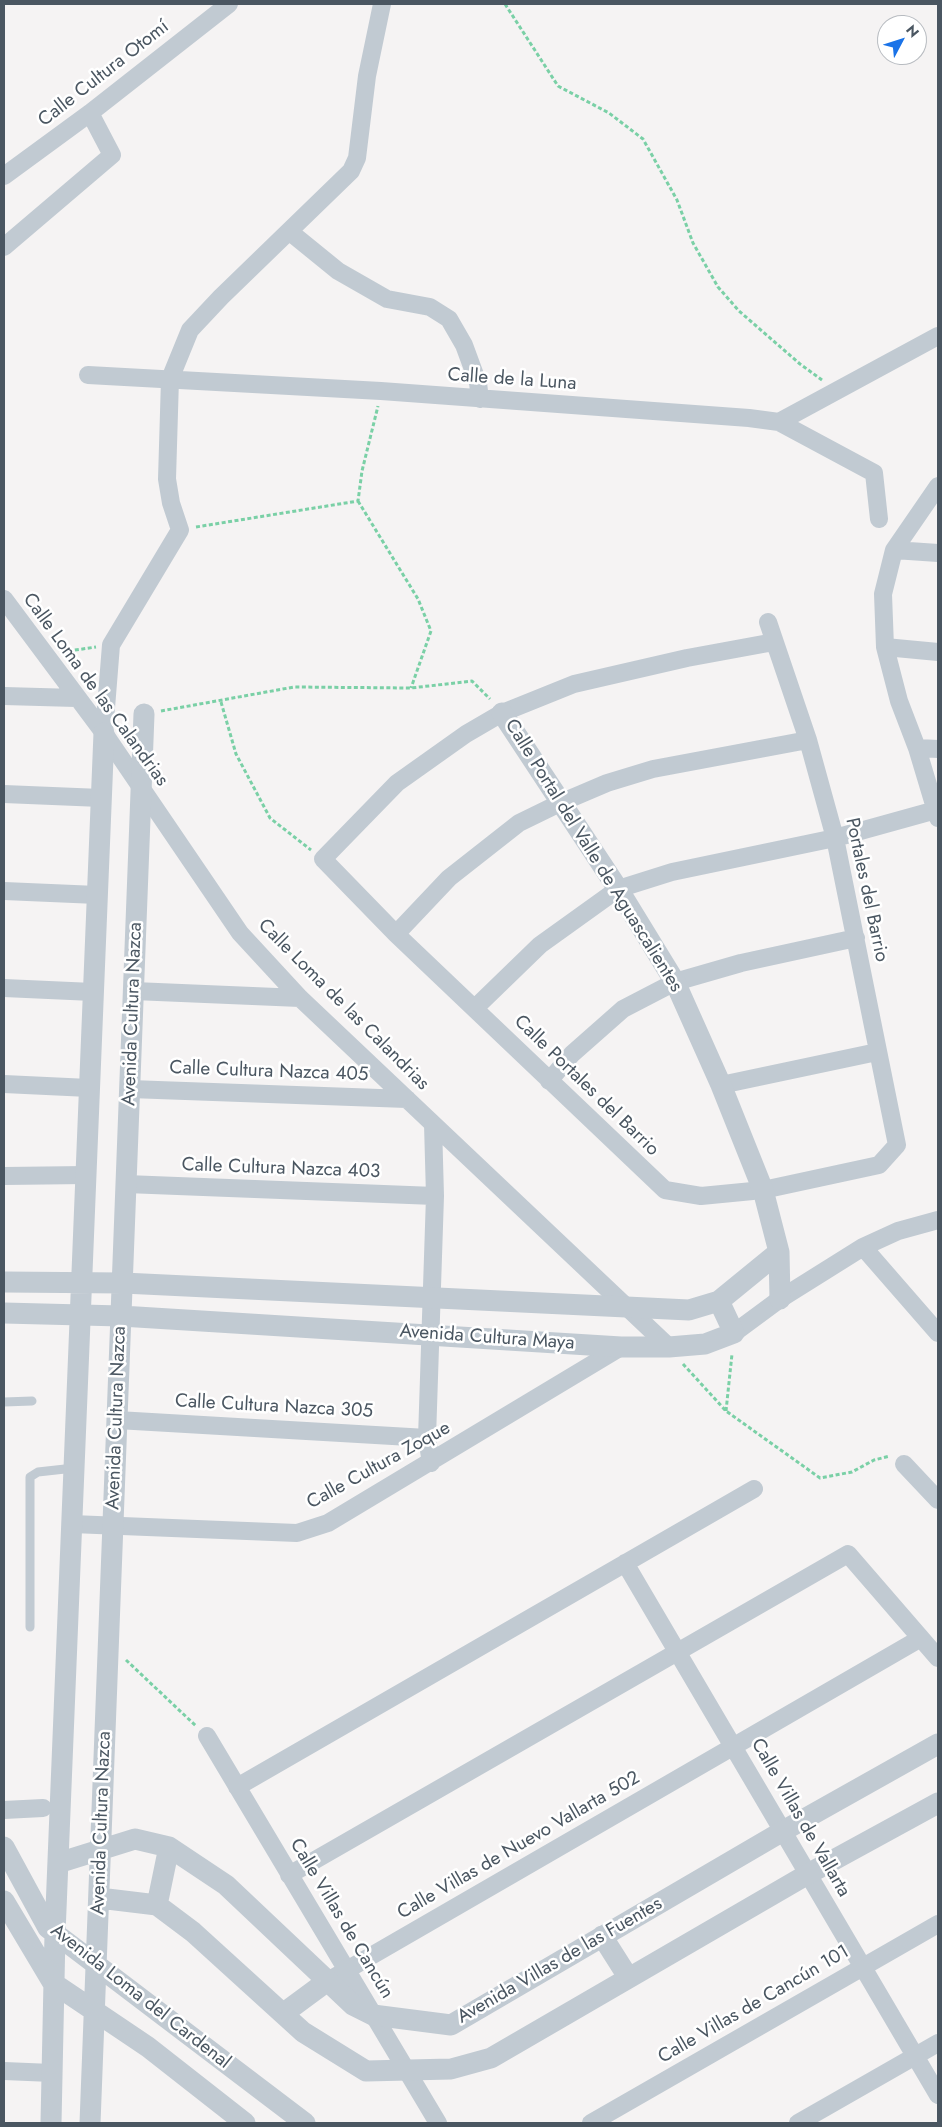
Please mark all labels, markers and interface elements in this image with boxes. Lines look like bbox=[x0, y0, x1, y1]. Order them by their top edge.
north arrow bbox=[877, 15, 927, 65]
street label: Calle Cultura Otomí bbox=[34, 16, 174, 132]
text: N bbox=[901, 20, 924, 42]
street label: Calle de la Luna bbox=[447, 364, 577, 396]
street label: Calle Loma de las Calandrias bbox=[17, 589, 173, 791]
street label: Calle Portal del Valle de Aguascalientes bbox=[499, 715, 687, 997]
street label: Portales del Barrio bbox=[840, 816, 892, 964]
street label: Calle Loma de las Calandrias bbox=[253, 915, 433, 1095]
street label: Avenida Cultura Nazca bbox=[118, 922, 148, 1106]
street label: Calle Portales del Barrio bbox=[509, 1011, 663, 1161]
street label: Calle Cultura Nazca 405 bbox=[169, 1057, 369, 1087]
street label: Calle Cultura Nazca 403 bbox=[181, 1154, 381, 1184]
street label: Avenida Cultura Maya bbox=[399, 1321, 575, 1355]
street label: Avenida Cultura Nazca bbox=[102, 1326, 132, 1510]
street label: Calle Cultura Nazca 305 bbox=[174, 1390, 374, 1424]
street label: Calle Cultura Zoque bbox=[303, 1417, 455, 1515]
street label: Avenida Cultura Nazca bbox=[87, 1731, 117, 1915]
street label: Calle Villas de Vallarta bbox=[745, 1735, 855, 1901]
street label: Calle Villas de Nuevo Vallarta 502 bbox=[394, 1767, 644, 1925]
street label: Calle Villas de Cancún bbox=[284, 1835, 398, 2003]
street label: Avenida Villas de las Fuentes bbox=[453, 1893, 667, 2029]
street label: Avenida Loma del Cardenal bbox=[45, 1920, 235, 2074]
street label: Calle Villas de Cancún 101 bbox=[654, 1941, 854, 2069]

